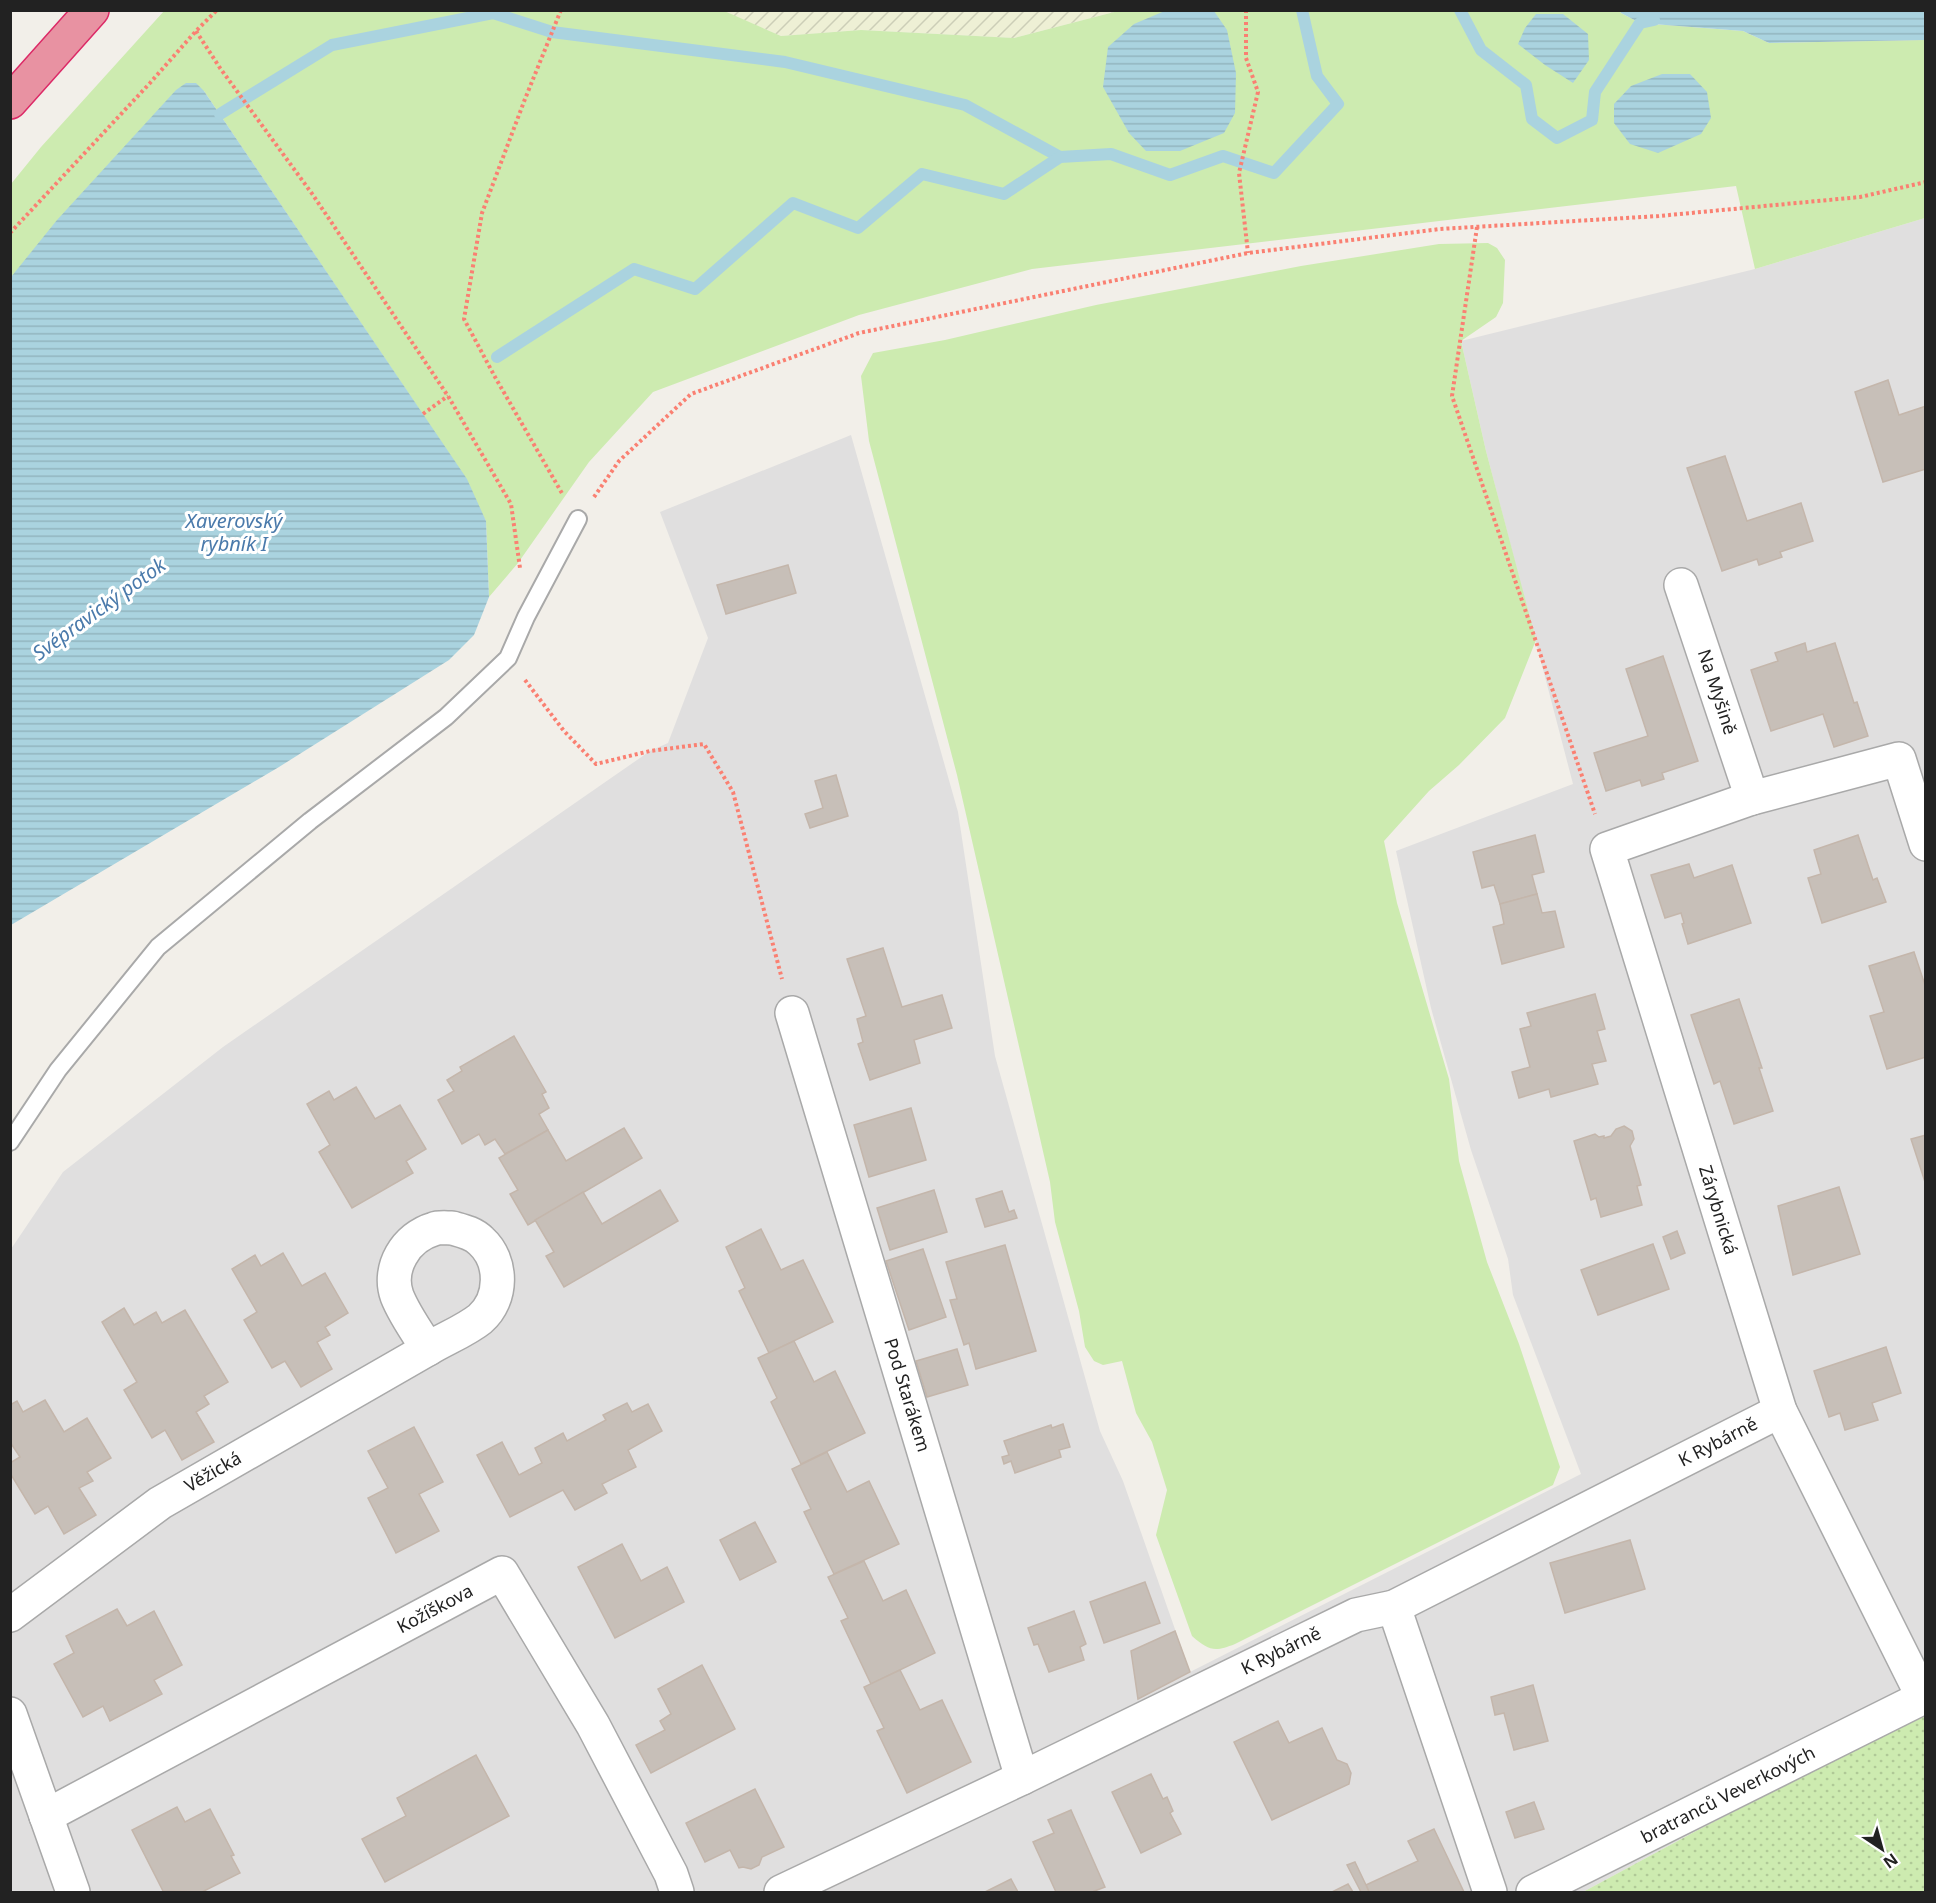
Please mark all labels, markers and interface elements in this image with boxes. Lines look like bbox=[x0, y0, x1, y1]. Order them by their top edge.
water label: Xaverovský rybník I bbox=[184, 507, 284, 557]
water label: Svépravický potok bbox=[27, 550, 172, 666]
street label: Na Myšině bbox=[1693, 646, 1743, 737]
street label: Zárybnická bbox=[1694, 1162, 1744, 1257]
street label: Pod Starákem bbox=[879, 1335, 937, 1455]
street label: K Rybárně bbox=[1674, 1411, 1761, 1471]
street label: Věžická bbox=[180, 1445, 245, 1497]
street label: Kožíškova bbox=[392, 1578, 477, 1638]
street label: K Rybárně bbox=[1237, 1620, 1325, 1680]
street label: bratranců Veverkových bbox=[1636, 1740, 1819, 1849]
north arrow bbox=[1852, 1819, 1912, 1879]
text: N bbox=[1879, 1848, 1903, 1874]

